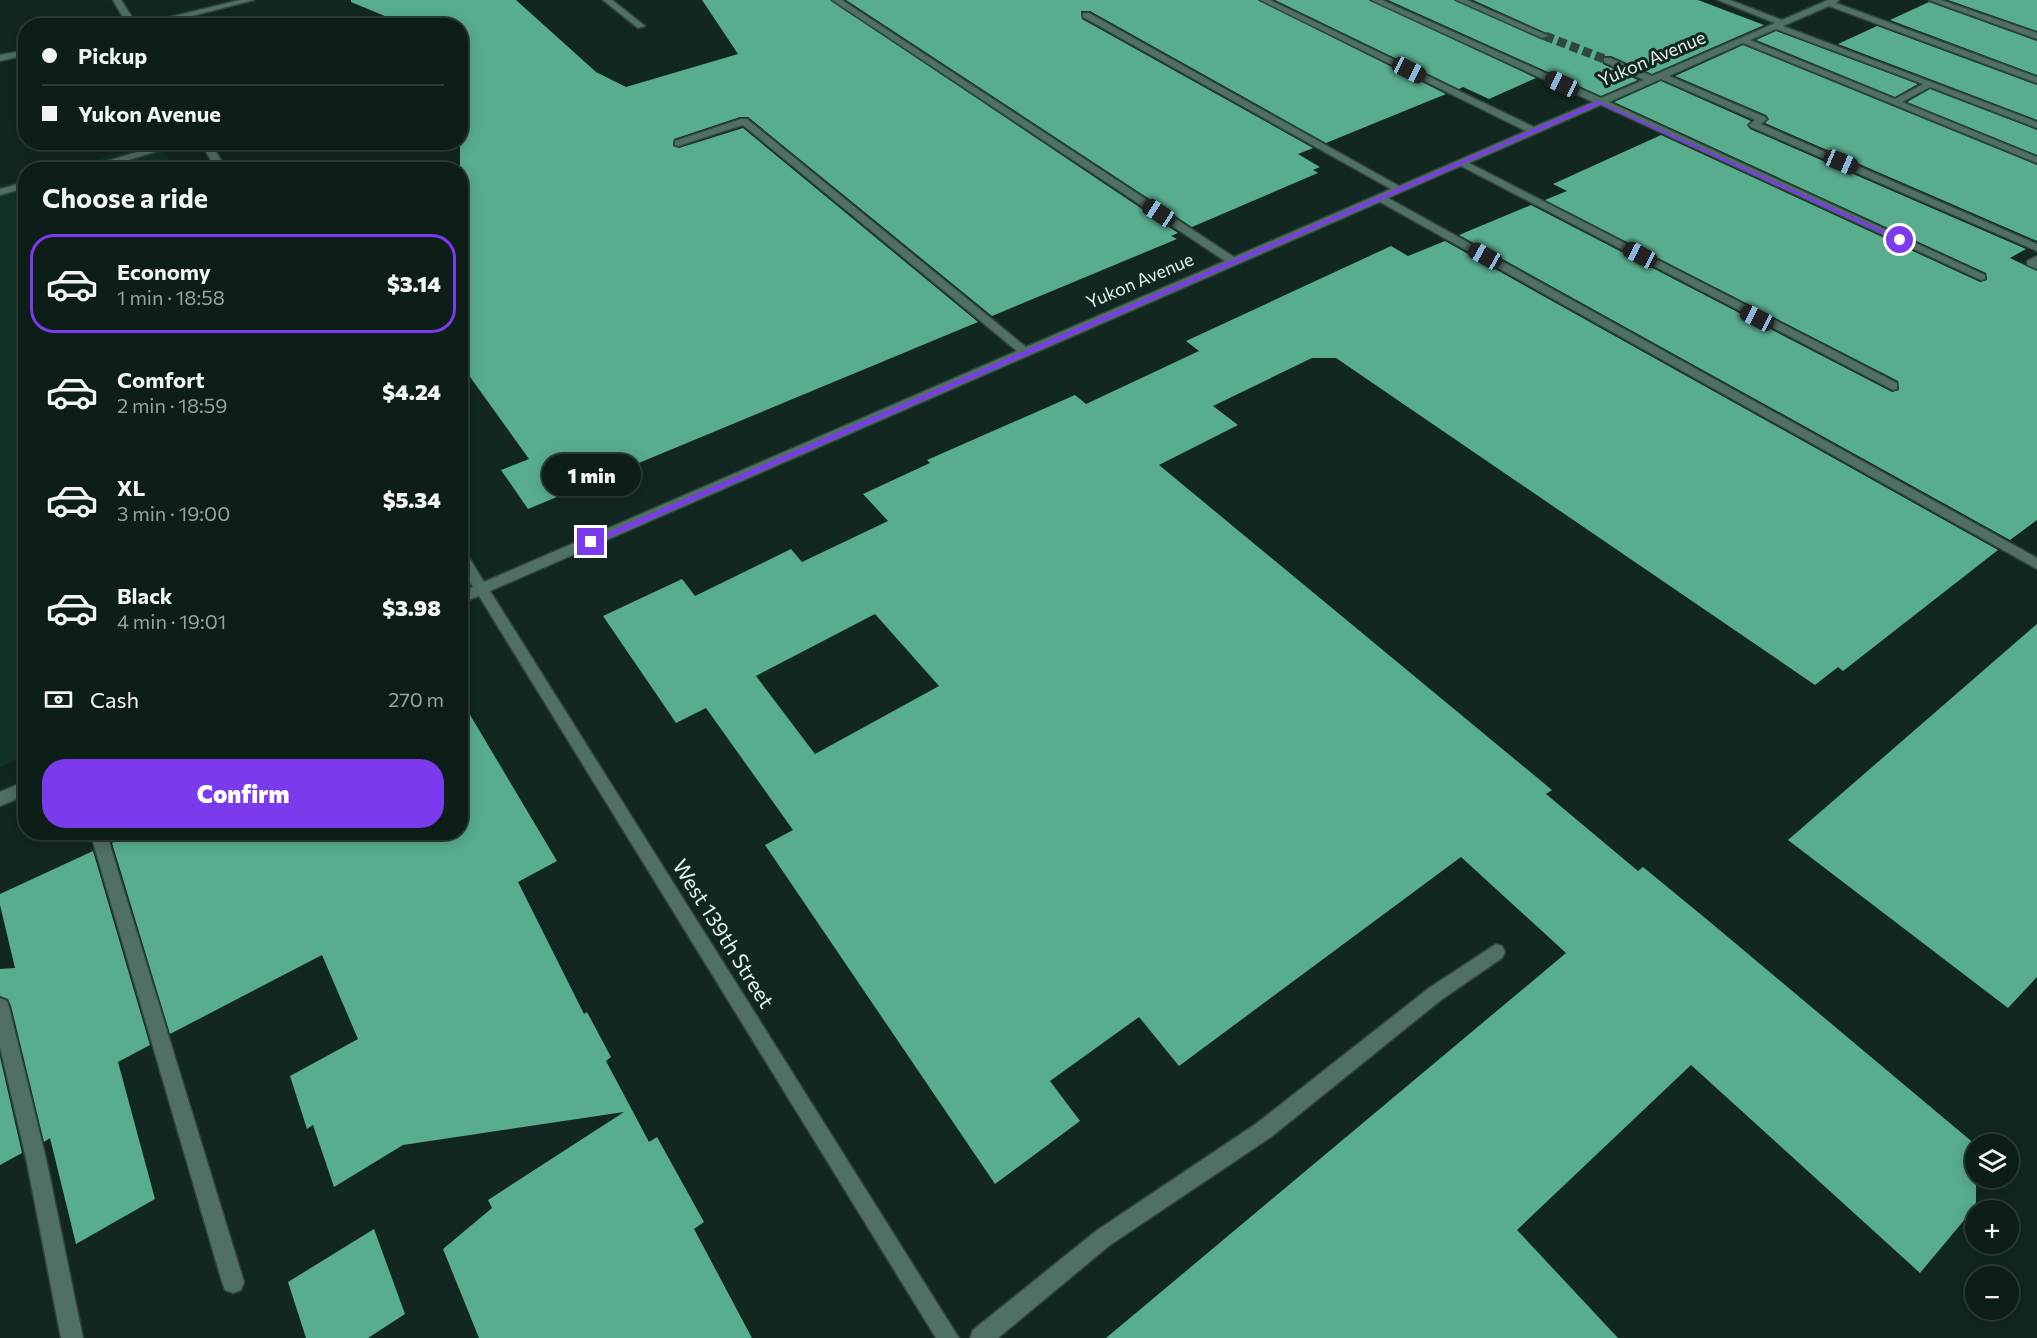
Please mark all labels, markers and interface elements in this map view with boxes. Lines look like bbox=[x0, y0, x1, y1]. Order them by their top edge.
street label: Yukon Avenue bbox=[1595, 26, 1709, 91]
text: Pickup bbox=[78, 42, 147, 69]
car bbox=[1389, 54, 1429, 86]
car bbox=[1542, 68, 1582, 100]
text: Yukon Avenue bbox=[78, 100, 221, 127]
car bbox=[1821, 147, 1861, 177]
text: Choose a ride bbox=[42, 181, 208, 214]
car bbox=[1139, 196, 1179, 230]
route start bbox=[1886, 226, 1913, 253]
car bbox=[1465, 239, 1505, 273]
car bbox=[1620, 239, 1660, 271]
street label: Yukon Avenue bbox=[1083, 248, 1197, 313]
icon: car bbox=[45, 257, 99, 311]
text: Economy bbox=[117, 258, 211, 285]
text: $3.14 bbox=[387, 270, 441, 297]
text: 1 min · 18:58 bbox=[117, 285, 225, 309]
car bbox=[1737, 302, 1777, 334]
icon: car bbox=[45, 365, 99, 419]
text: Comfort bbox=[117, 366, 205, 393]
text: $4.24 bbox=[382, 378, 441, 405]
text: 2 min · 18:59 bbox=[117, 393, 227, 417]
callout: 1 min bbox=[542, 455, 640, 497]
text: 1 min bbox=[567, 463, 616, 487]
icon: car bbox=[45, 473, 99, 527]
text: XL bbox=[117, 474, 145, 501]
text: $5.34 bbox=[383, 486, 441, 513]
text: 3 min · 19:00 bbox=[117, 501, 230, 525]
route end bbox=[577, 528, 604, 555]
icon: car bbox=[45, 581, 99, 635]
text: Black bbox=[117, 582, 172, 609]
text: $3.98 bbox=[382, 594, 441, 621]
text: 4 min · 19:01 bbox=[117, 609, 226, 633]
icon: cash bbox=[42, 683, 75, 716]
text: Cash bbox=[90, 686, 139, 713]
text: 270 m bbox=[388, 687, 444, 711]
button: Confirm bbox=[42, 759, 444, 828]
street label: West 139th Street bbox=[668, 854, 780, 1012]
map controls bbox=[1965, 1134, 2019, 1320]
button: layers bbox=[1965, 1134, 2019, 1188]
button: + bbox=[1965, 1200, 2019, 1254]
button: − bbox=[1965, 1266, 2019, 1320]

